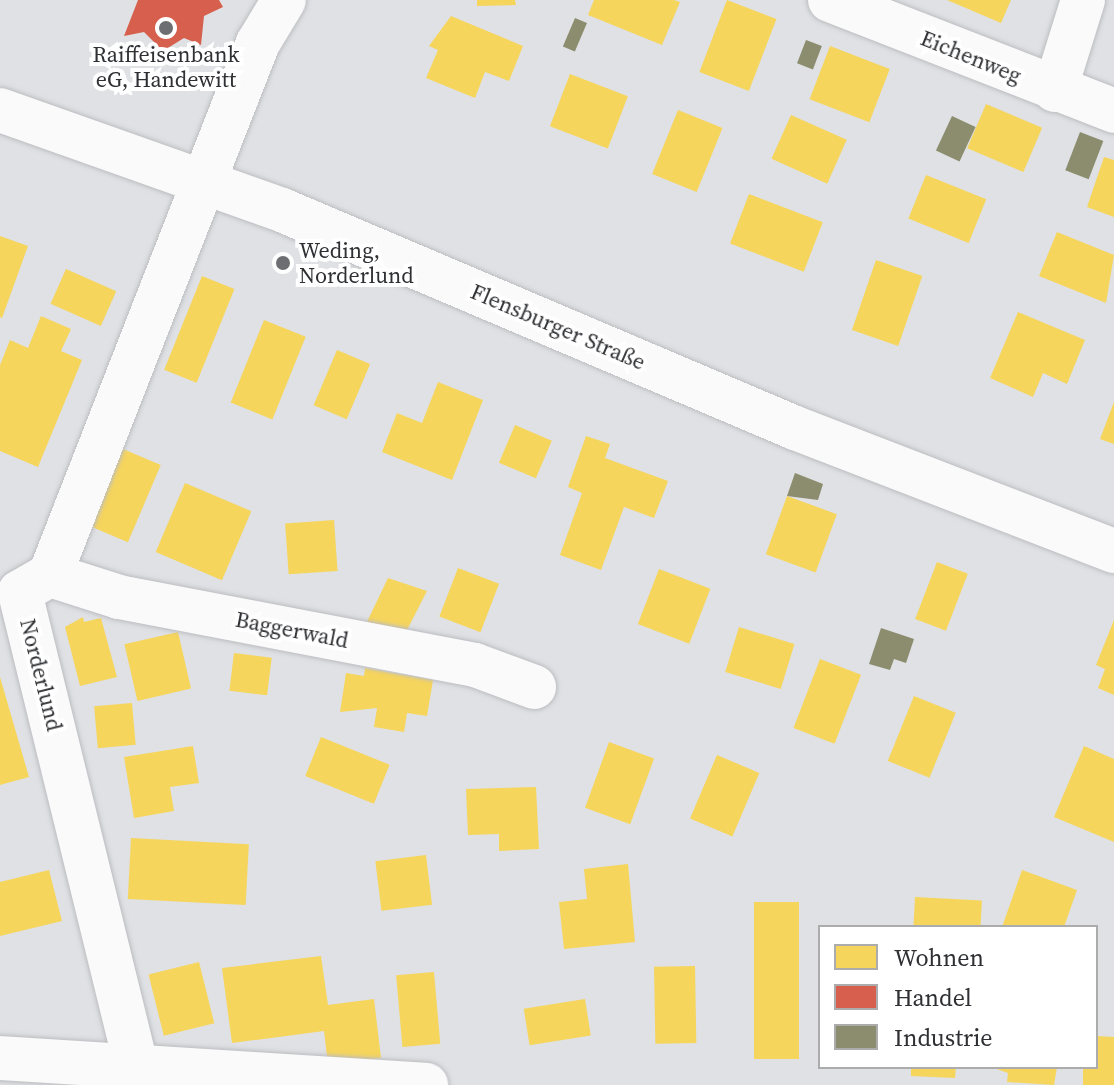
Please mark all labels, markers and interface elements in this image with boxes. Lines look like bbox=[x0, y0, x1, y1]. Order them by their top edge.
marker: Raiffeisenbank eG, Handewitt bbox=[157, 19, 175, 37]
street label: Eichenweg bbox=[917, 25, 1025, 89]
place label: Raiffeisenbank eG, Handewitt bbox=[92, 41, 240, 92]
place label: Weding, Norderlund bbox=[299, 237, 414, 288]
marker: Weding, Norderlund bbox=[274, 254, 292, 272]
street label: Flensburger Straße bbox=[467, 278, 649, 376]
street label: Baggerwald bbox=[233, 606, 351, 654]
street label: Norderlund bbox=[14, 616, 68, 734]
legend bbox=[818, 925, 1098, 1069]
text: Wohnen bbox=[894, 941, 984, 974]
text: Handel bbox=[894, 981, 972, 1014]
text: Industrie bbox=[894, 1021, 993, 1054]

